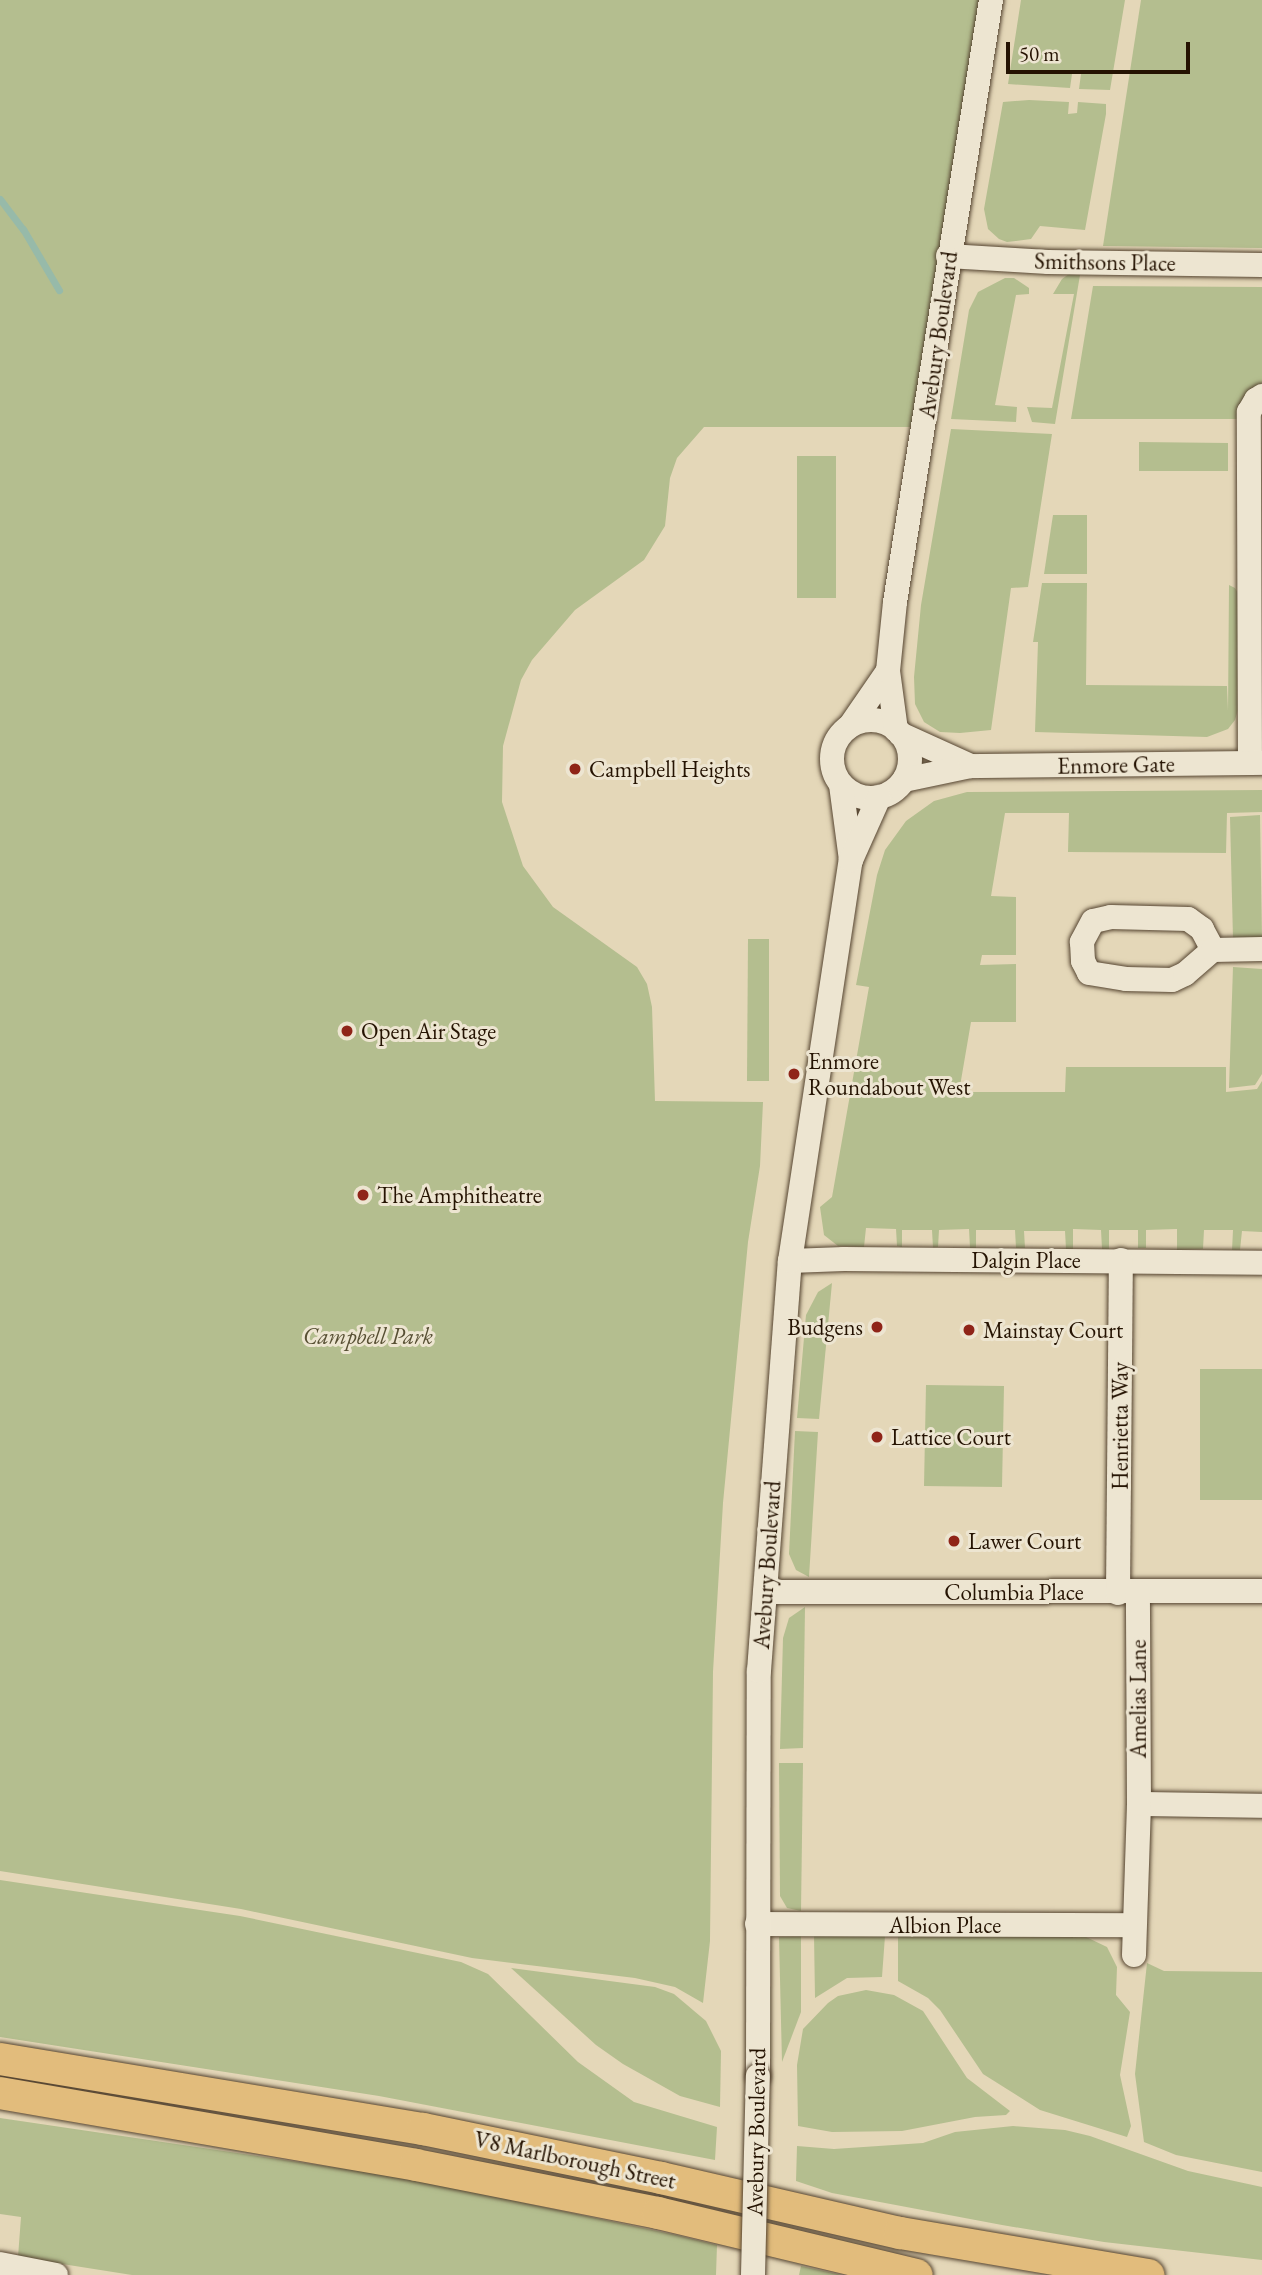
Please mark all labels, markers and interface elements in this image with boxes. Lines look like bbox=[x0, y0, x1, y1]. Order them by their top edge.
scale bar bbox=[1010, 28, 1194, 72]
text: 50 m bbox=[1019, 40, 1060, 67]
street label: Smithsons Place bbox=[1034, 247, 1176, 277]
street label: Avebury Boulevard bbox=[913, 249, 963, 421]
street label: Enmore Gate bbox=[1057, 750, 1175, 780]
place label: Campbell Heights bbox=[589, 755, 751, 783]
marker: Campbell Heights bbox=[567, 761, 583, 777]
place label: Open Air Stage bbox=[361, 1017, 496, 1045]
marker: Open Air Stage bbox=[339, 1023, 355, 1039]
place label: Enmore Roundabout West bbox=[808, 1047, 970, 1101]
marker: Enmore Roundabout West bbox=[786, 1066, 802, 1082]
place label: The Amphitheatre bbox=[377, 1181, 542, 1209]
marker: The Amphitheatre bbox=[355, 1187, 371, 1203]
street label: Dalgin Place bbox=[971, 1246, 1081, 1274]
place label: Budgens bbox=[787, 1313, 863, 1341]
place label: Mainstay Court bbox=[983, 1316, 1123, 1344]
marker: Budgens bbox=[869, 1319, 885, 1335]
park label: Campbell Park bbox=[303, 1322, 433, 1350]
marker: Mainstay Court bbox=[961, 1322, 977, 1338]
street label: Henrietta Way bbox=[1106, 1362, 1134, 1490]
place label: Lattice Court bbox=[891, 1423, 1011, 1451]
marker: Lattice Court bbox=[869, 1429, 885, 1445]
street label: Avebury Boulevard bbox=[747, 1480, 787, 1650]
place label: Lawer Court bbox=[968, 1527, 1081, 1555]
marker: Lawer Court bbox=[946, 1533, 962, 1549]
street label: Columbia Place bbox=[944, 1578, 1084, 1606]
street label: Amelias Lane bbox=[1124, 1640, 1152, 1758]
street label: Albion Place bbox=[889, 1911, 1001, 1939]
street label: Avebury Boulevard bbox=[741, 2047, 771, 2217]
street label: V8 Marlborough Street bbox=[472, 2125, 678, 2195]

